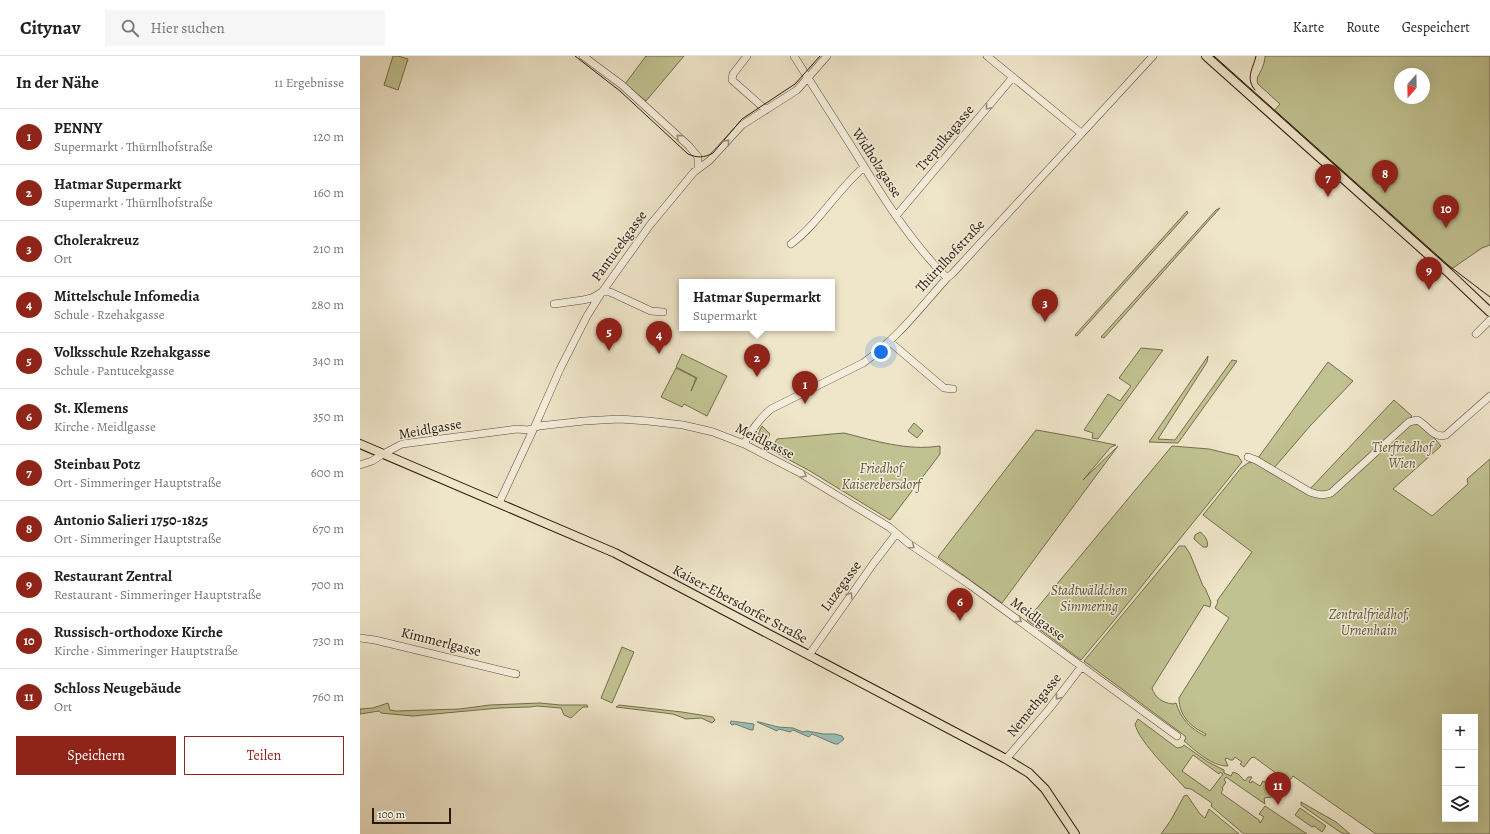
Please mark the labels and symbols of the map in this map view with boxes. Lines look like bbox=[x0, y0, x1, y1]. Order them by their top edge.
north arrow bbox=[1394, 68, 1430, 104]
street label: Trepulkagasse bbox=[912, 101, 978, 175]
one-way arrow bbox=[986, 103, 993, 110]
street label: Widholzgasse bbox=[847, 124, 907, 201]
one-way arrow bbox=[676, 134, 684, 142]
one-way arrow bbox=[722, 139, 729, 147]
pin: 8 bbox=[1372, 160, 1398, 193]
pin: 7 bbox=[1315, 164, 1341, 197]
pin: 10 bbox=[1433, 195, 1459, 228]
street label: Pantucekgasse bbox=[587, 207, 651, 285]
street label: Thürnlhofstraße bbox=[911, 215, 989, 297]
pin: 9 bbox=[1416, 257, 1442, 290]
pin: 3 bbox=[1032, 289, 1058, 322]
pin: 5 bbox=[596, 318, 622, 351]
pin: 4 bbox=[646, 321, 672, 354]
your location bbox=[871, 342, 891, 362]
pin: 2 bbox=[744, 344, 770, 377]
pin: 1 bbox=[792, 371, 818, 404]
street label: Meidlgasse bbox=[397, 414, 463, 444]
street label: Meidlgasse bbox=[732, 419, 798, 463]
park label: Tierfriedhof Wien bbox=[1372, 438, 1436, 473]
park label: Friedhof Kaiserebersdorf bbox=[841, 459, 924, 494]
one-way arrow bbox=[799, 471, 807, 478]
one-way arrow bbox=[908, 541, 915, 548]
street label: Luzegasse bbox=[816, 557, 866, 615]
street label: Kaiser-Ebersdorfer Straße bbox=[669, 560, 811, 648]
park label: Stadtwäldchen Simmering bbox=[1051, 581, 1127, 616]
pin: 6 bbox=[947, 588, 973, 621]
one-way arrow bbox=[846, 593, 853, 600]
street label: Meidlgasse bbox=[1007, 593, 1069, 645]
park label: Zentralfriedhof, Urnenhain bbox=[1329, 605, 1410, 640]
one-way arrow bbox=[1015, 615, 1022, 623]
street label: Kimmerlgasse bbox=[399, 623, 483, 661]
street label: Nemethgasse bbox=[1002, 669, 1066, 741]
one-way arrow bbox=[1056, 693, 1063, 700]
pin: 11 bbox=[1265, 772, 1291, 805]
scale bar bbox=[372, 806, 451, 825]

